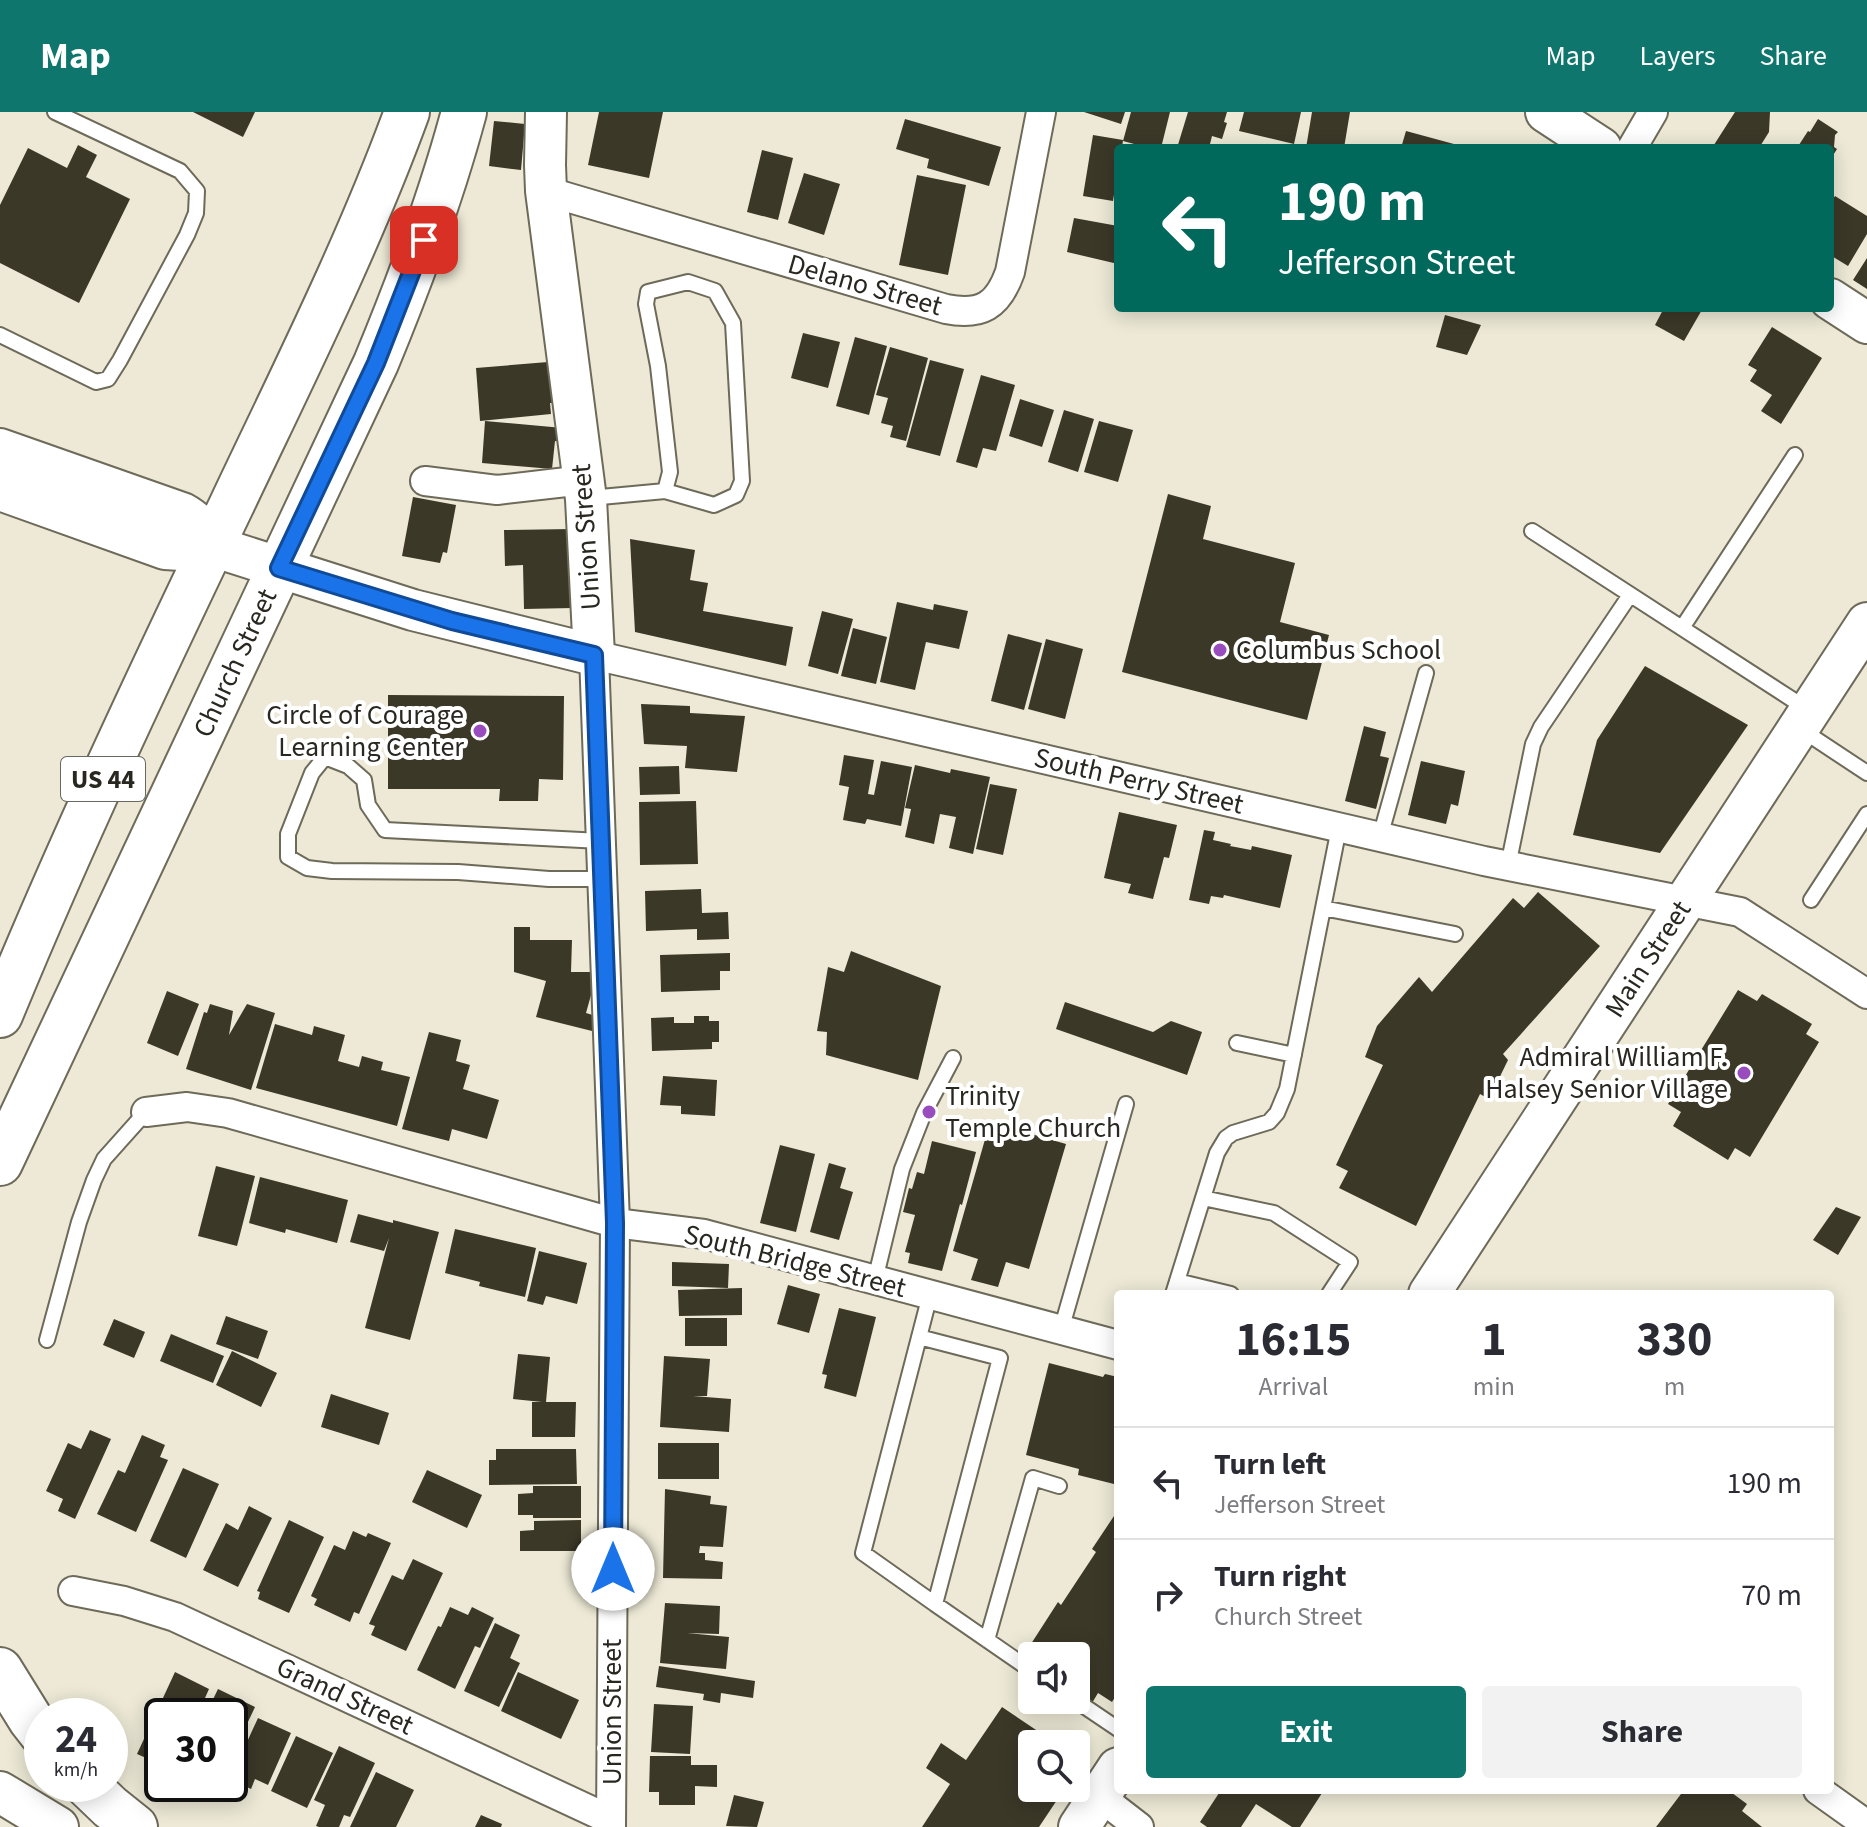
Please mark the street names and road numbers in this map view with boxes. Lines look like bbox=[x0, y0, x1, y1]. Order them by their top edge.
street label: Delano Street bbox=[783, 244, 947, 326]
street label: Union Street bbox=[561, 462, 611, 611]
street label: Church Street bbox=[183, 582, 287, 744]
street label: South Perry Street bbox=[1030, 737, 1248, 825]
road number: US 44 bbox=[61, 757, 145, 801]
street label: Main Street bbox=[1595, 892, 1701, 1025]
street label: South Bridge Street bbox=[680, 1214, 911, 1308]
street label: Union Street bbox=[592, 1638, 632, 1785]
street label: Grand Street bbox=[270, 1647, 421, 1745]

